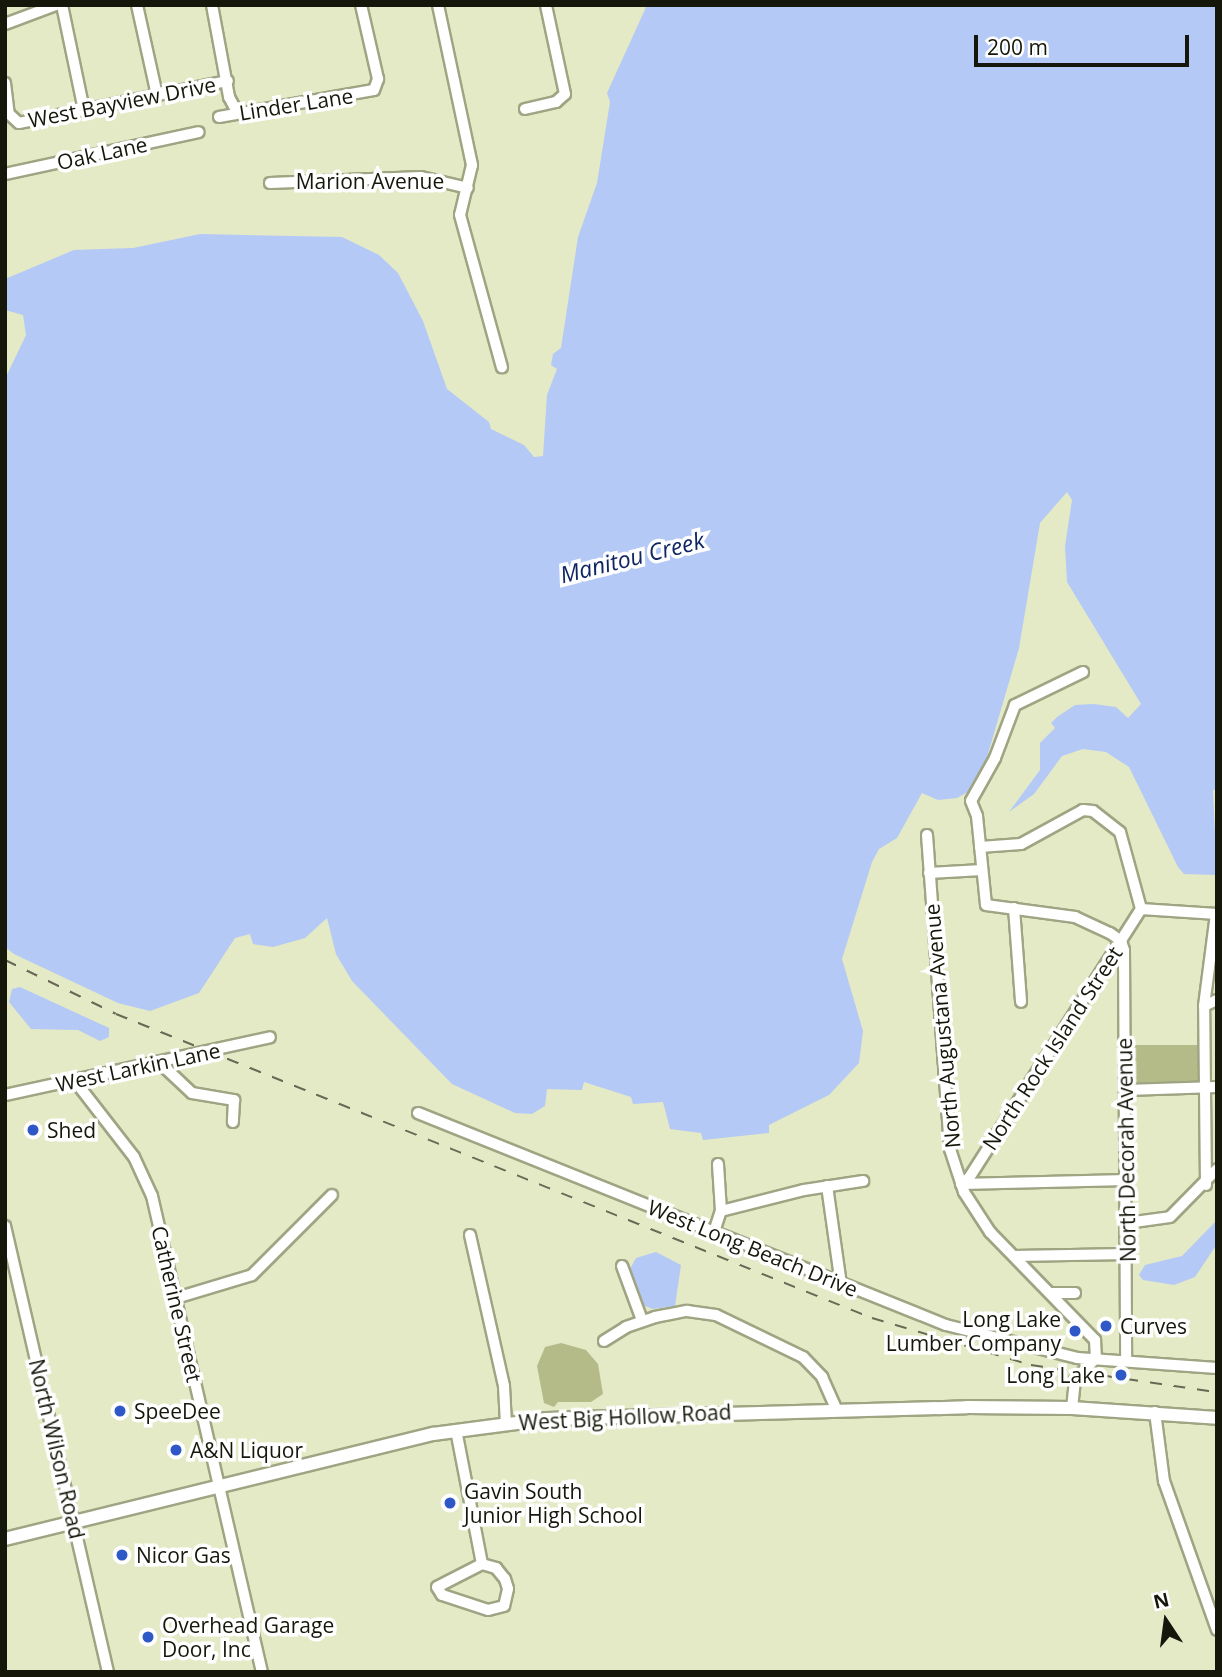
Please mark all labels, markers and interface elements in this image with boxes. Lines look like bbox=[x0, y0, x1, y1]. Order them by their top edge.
scale bar bbox=[977, 21, 1192, 65]
text: 200 m bbox=[987, 33, 1048, 61]
street label: West Bayview Drive bbox=[26, 71, 218, 133]
street label: Linder Lane bbox=[237, 83, 355, 125]
street label: Oak Lane bbox=[54, 131, 150, 175]
street label: Marion Avenue bbox=[296, 168, 444, 194]
water label: Manitou Creek bbox=[557, 526, 707, 588]
street label: North Augustana Avenue bbox=[919, 903, 965, 1149]
street label: North Rock Island Street bbox=[977, 941, 1127, 1155]
street label: West Larkin Lane bbox=[54, 1037, 222, 1097]
street label: North Decorah Avenue bbox=[1111, 1038, 1141, 1262]
place label: Shed bbox=[47, 1117, 96, 1143]
marker: Shed bbox=[25, 1122, 41, 1138]
street label: West Long Beach Drive bbox=[644, 1194, 862, 1302]
street label: Catherine Street bbox=[147, 1223, 207, 1385]
place label: Long Lake Lumber Company bbox=[886, 1306, 1061, 1356]
place label: Curves bbox=[1120, 1313, 1187, 1339]
marker: Curves bbox=[1098, 1318, 1114, 1334]
marker: Long Lake Lumber Company bbox=[1067, 1323, 1083, 1339]
street label: North Wilson Road bbox=[24, 1357, 90, 1541]
place label: Long Lake bbox=[1006, 1362, 1105, 1388]
marker: Long Lake bbox=[1111, 1365, 1131, 1385]
place label: SpeeDee bbox=[134, 1398, 221, 1424]
street label: West Big Hollow Road bbox=[518, 1399, 732, 1435]
marker: SpeeDee bbox=[112, 1403, 128, 1419]
place label: A&N Liquor bbox=[190, 1437, 303, 1463]
marker: A&N Liquor bbox=[168, 1442, 184, 1458]
place label: Gavin South Junior High School bbox=[464, 1478, 643, 1528]
marker: Gavin South Junior High School bbox=[442, 1495, 458, 1511]
place label: Nicor Gas bbox=[136, 1542, 231, 1568]
marker: Nicor Gas bbox=[114, 1547, 130, 1563]
north arrow bbox=[1131, 1586, 1201, 1656]
text: N bbox=[1151, 1586, 1172, 1615]
place label: Overhead Garage Door, Inc bbox=[162, 1612, 334, 1662]
marker: Overhead Garage Door, Inc bbox=[140, 1629, 156, 1645]

